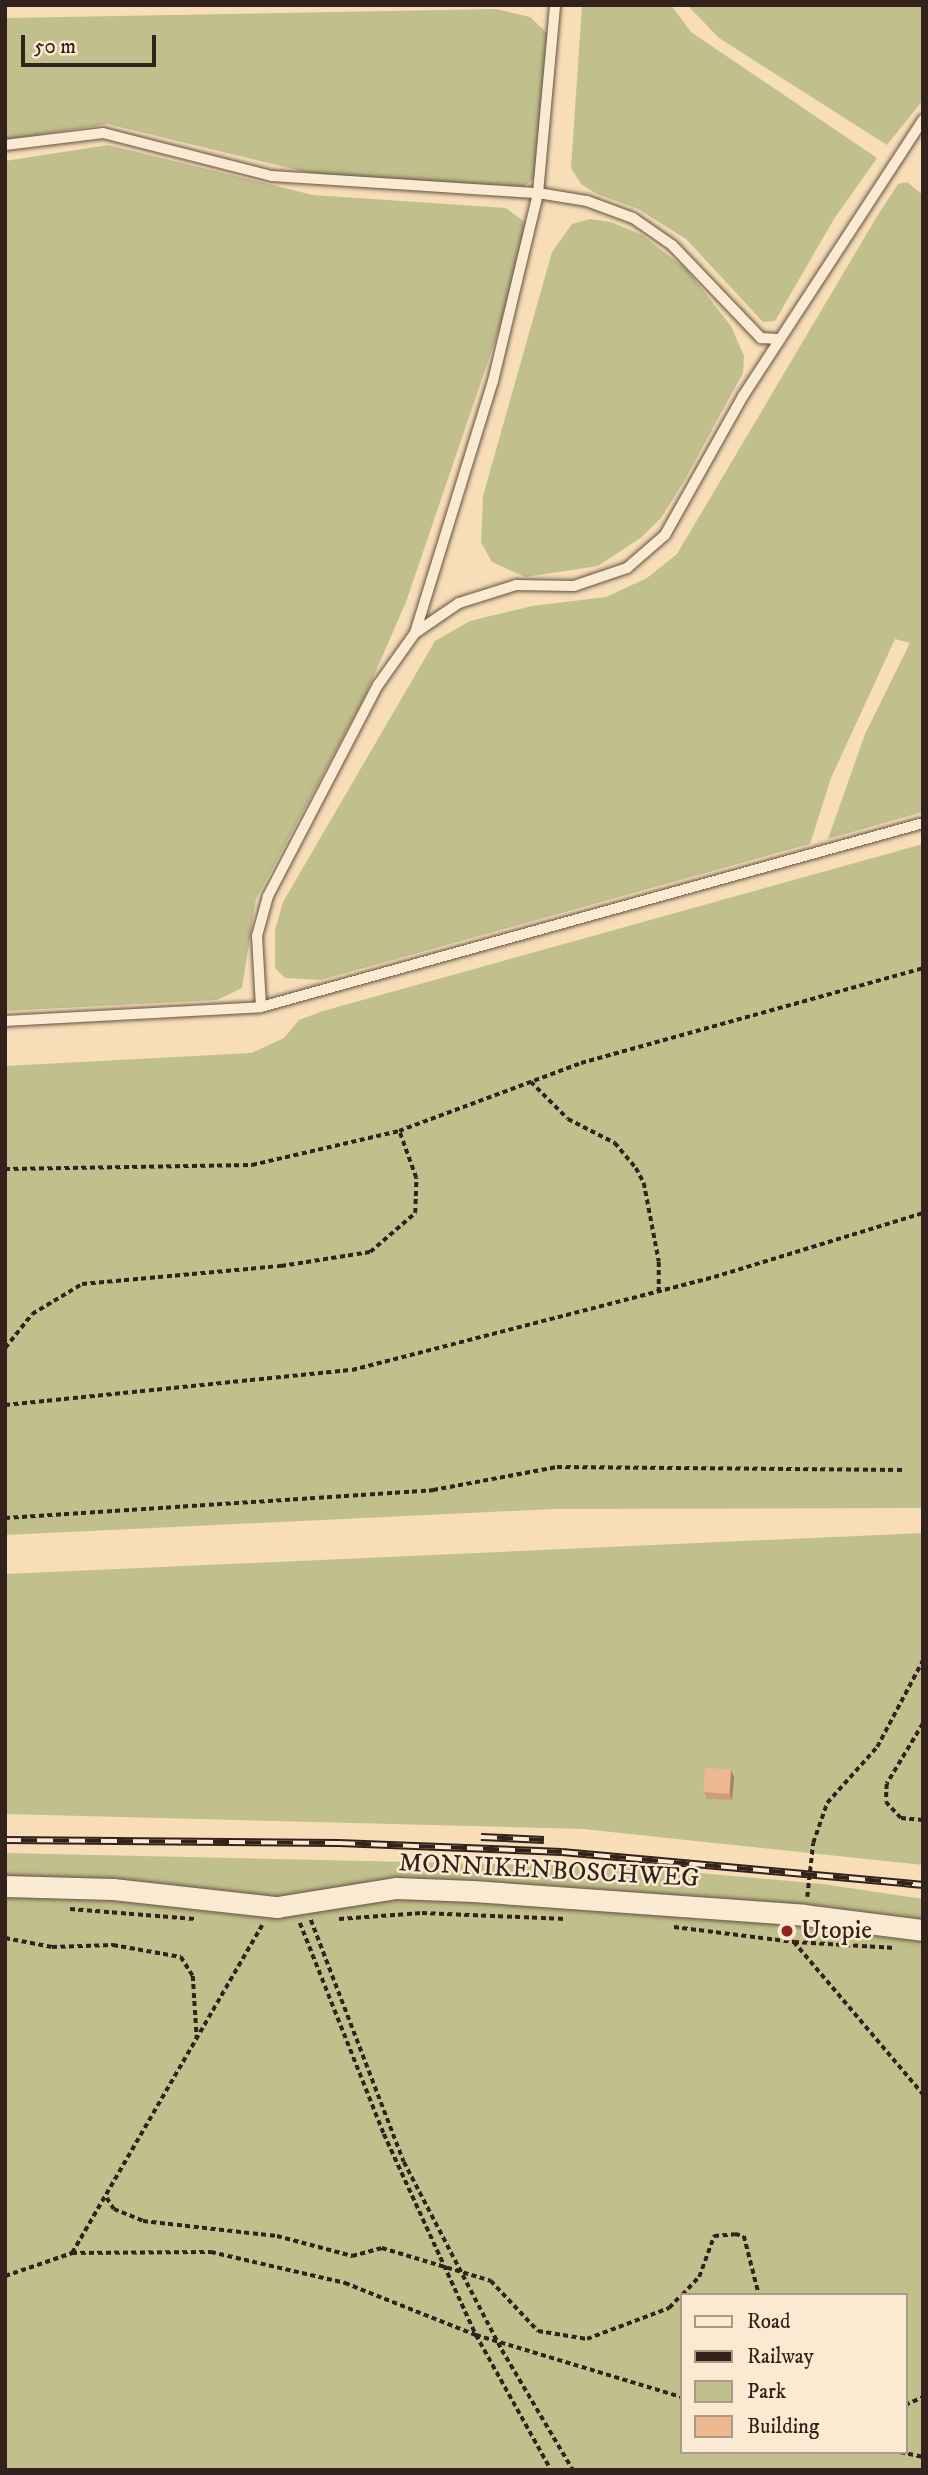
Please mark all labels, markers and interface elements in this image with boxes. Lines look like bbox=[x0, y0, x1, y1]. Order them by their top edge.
scale bar bbox=[24, 21, 159, 65]
text: 50 m bbox=[34, 34, 76, 60]
street label: MONNIKENBOSCHWEG bbox=[398, 1848, 700, 1894]
place label: Utopie bbox=[801, 1915, 872, 1947]
marker: Utopie bbox=[779, 1923, 795, 1939]
legend bbox=[680, 2293, 907, 2454]
text: Road bbox=[747, 2309, 791, 2335]
text: Railway bbox=[747, 2344, 814, 2370]
text: Park bbox=[747, 2379, 786, 2405]
text: Building bbox=[747, 2414, 819, 2440]

